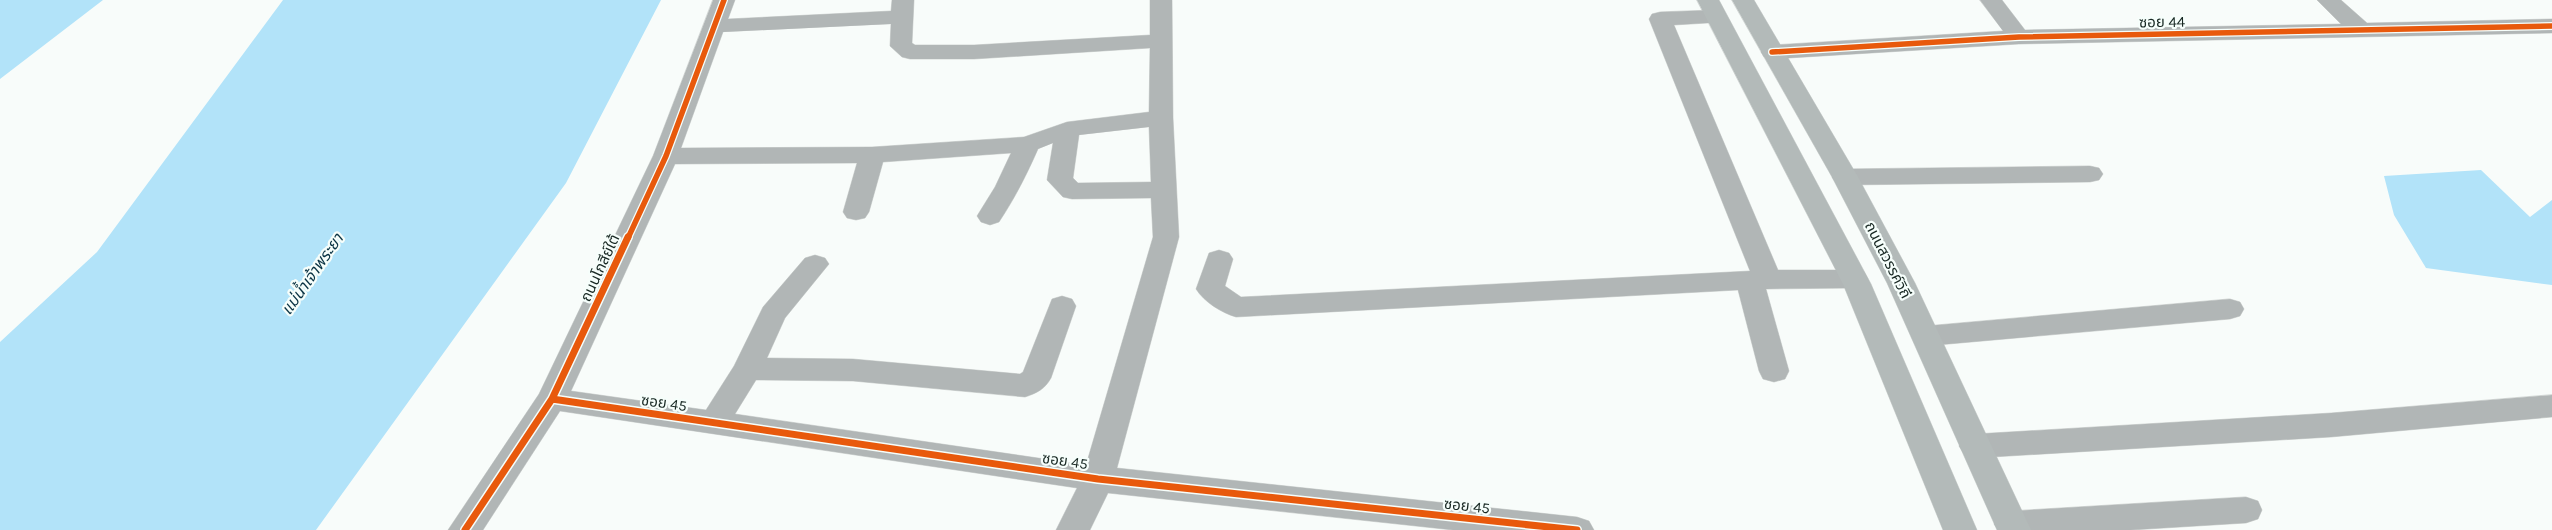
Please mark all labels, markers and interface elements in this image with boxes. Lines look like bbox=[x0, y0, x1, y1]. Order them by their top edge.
street label: ซอย 44 bbox=[2139, 13, 2186, 31]
street label: ถนนสวรรค์วิถี bbox=[1861, 219, 1915, 301]
water label: แม่น้ำเจ้าพระยา bbox=[275, 227, 348, 318]
street label: ถนนโกสีย์ใต้ bbox=[577, 231, 623, 305]
street label: ซอย 45 bbox=[640, 391, 688, 415]
street label: ซอย 45 bbox=[1041, 449, 1089, 473]
street label: ซอย 45 bbox=[1443, 495, 1491, 517]

